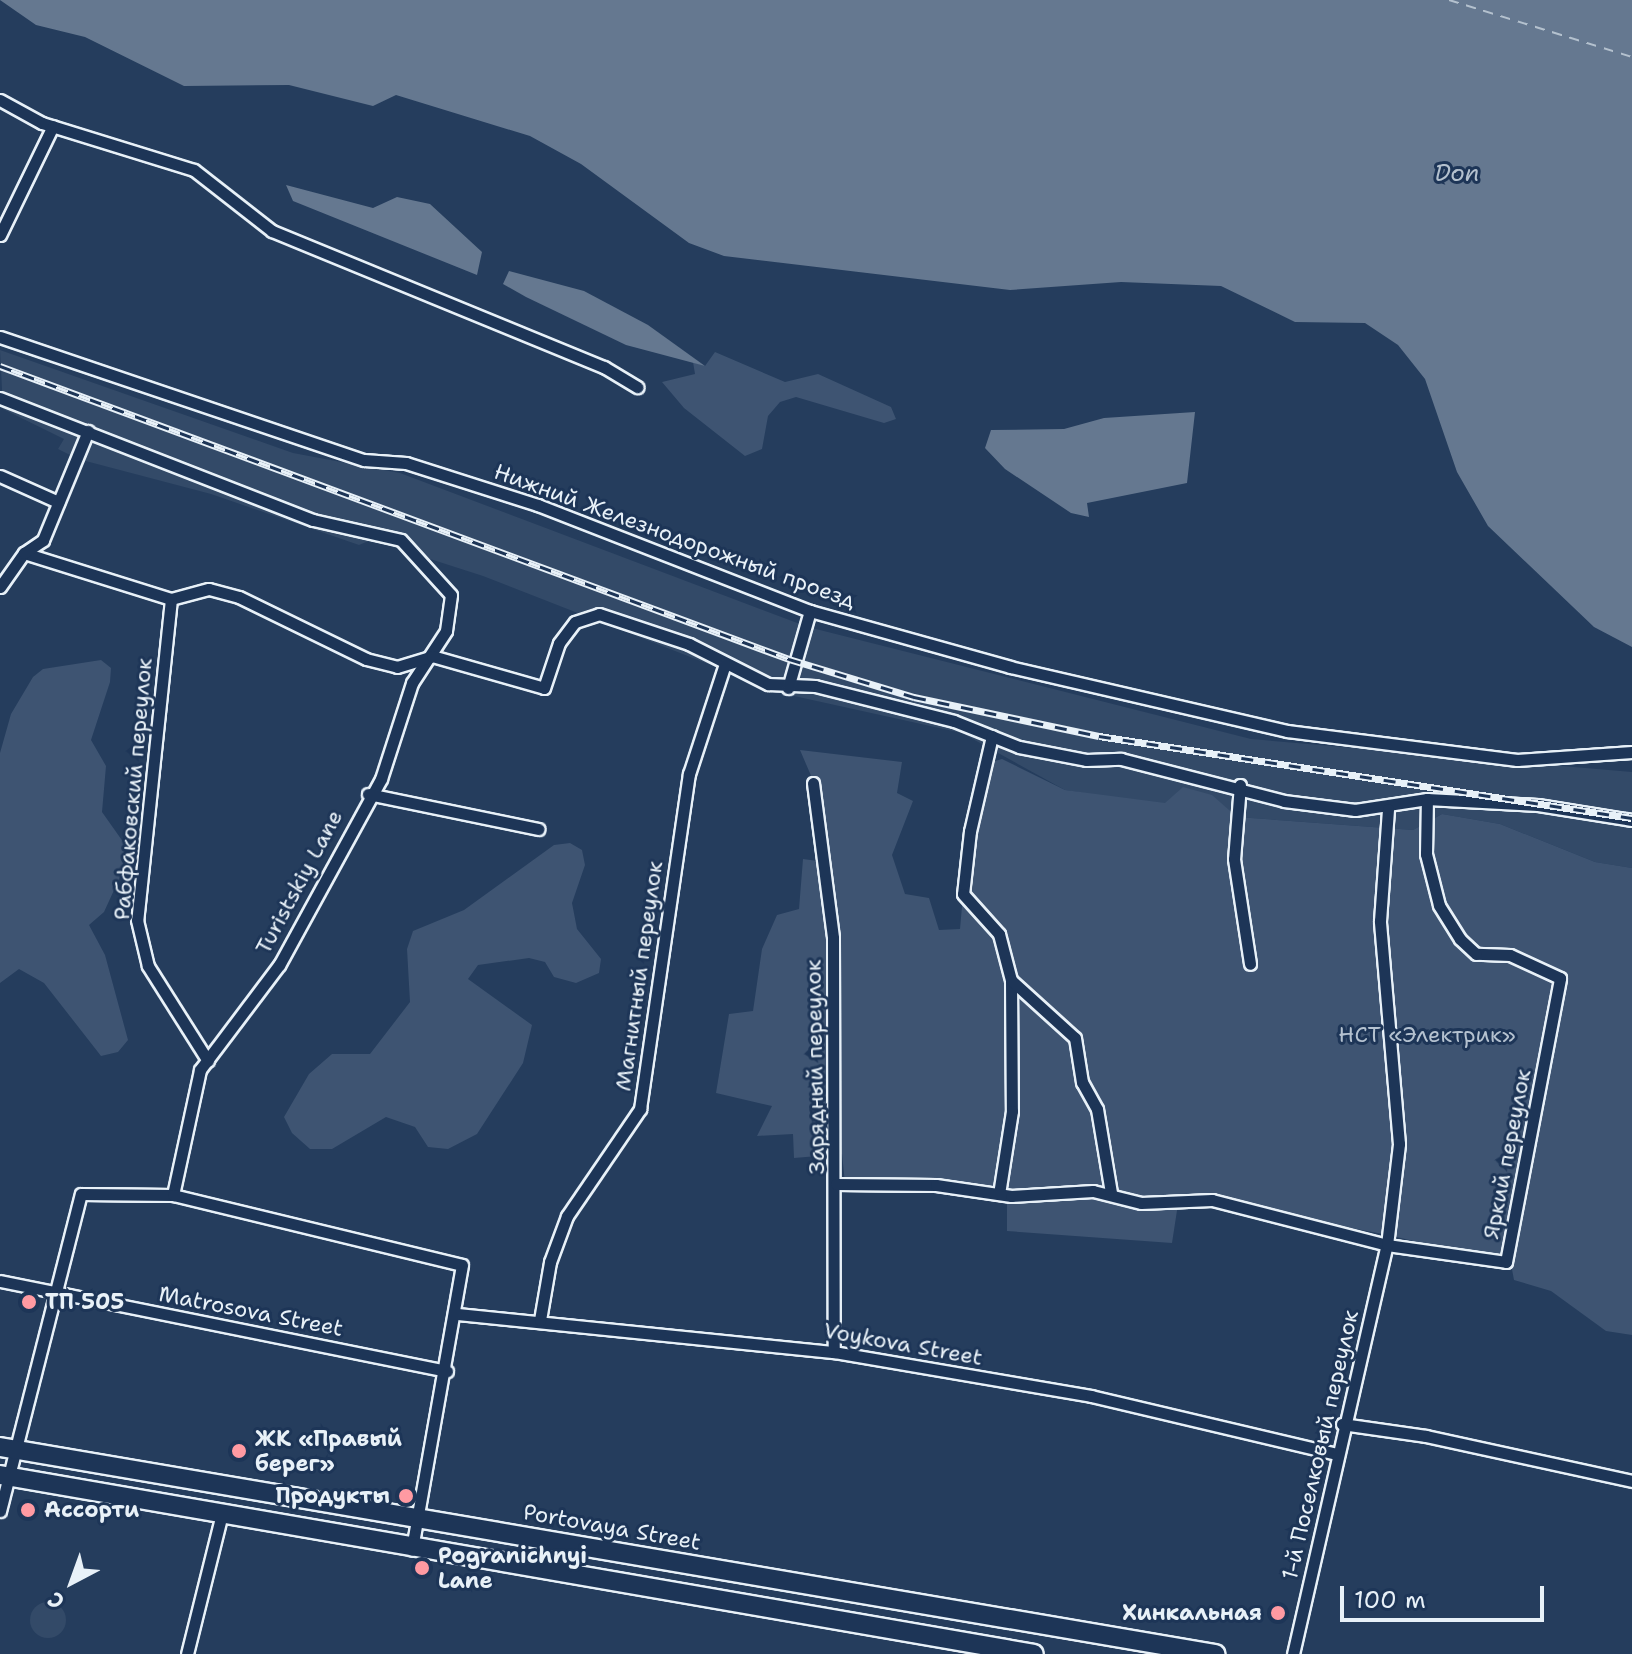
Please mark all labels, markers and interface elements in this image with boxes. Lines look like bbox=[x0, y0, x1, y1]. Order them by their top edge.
water label: Don bbox=[1434, 160, 1480, 188]
street label: Нижний Железнодорожный проезд bbox=[491, 458, 859, 614]
street label: Рабфаковский переулок bbox=[108, 657, 158, 921]
street label: Turistskiy Lane bbox=[250, 805, 348, 959]
street label: Магнитный переулок bbox=[610, 859, 668, 1093]
street label: Зарядный переулок bbox=[800, 959, 830, 1175]
park label: НСТ «Электрик» bbox=[1338, 1022, 1516, 1048]
street label: Яркий переулок bbox=[1478, 1067, 1536, 1241]
street label: Matrosova Street bbox=[157, 1280, 345, 1342]
place label: ТП 505 bbox=[45, 1289, 124, 1315]
marker: ТП 505 bbox=[20, 1293, 38, 1311]
street label: 1-й Поселковый переулок bbox=[1276, 1308, 1364, 1582]
street label: Voykova Street bbox=[822, 1317, 984, 1371]
place label: ЖК «Правый берег» bbox=[255, 1425, 402, 1476]
marker: ЖК «Правый берег» bbox=[230, 1442, 248, 1460]
place label: Продукты bbox=[276, 1483, 390, 1509]
marker: Продукты bbox=[397, 1487, 415, 1505]
place label: Ассорти bbox=[44, 1497, 139, 1523]
street label: Portovaya Street bbox=[521, 1498, 703, 1556]
marker: Ассорти bbox=[19, 1501, 37, 1519]
north arrow bbox=[32, 1542, 112, 1622]
place label: Pogranichnyi Lane bbox=[438, 1542, 587, 1594]
marker: Pogranichnyi Lane bbox=[413, 1559, 431, 1577]
scale bar bbox=[1344, 1570, 1548, 1620]
text: 100 m bbox=[1354, 1584, 1426, 1616]
text: С bbox=[41, 1585, 71, 1616]
place label: Хинкальная bbox=[1122, 1600, 1262, 1626]
marker: Хинкальная bbox=[1269, 1604, 1287, 1622]

